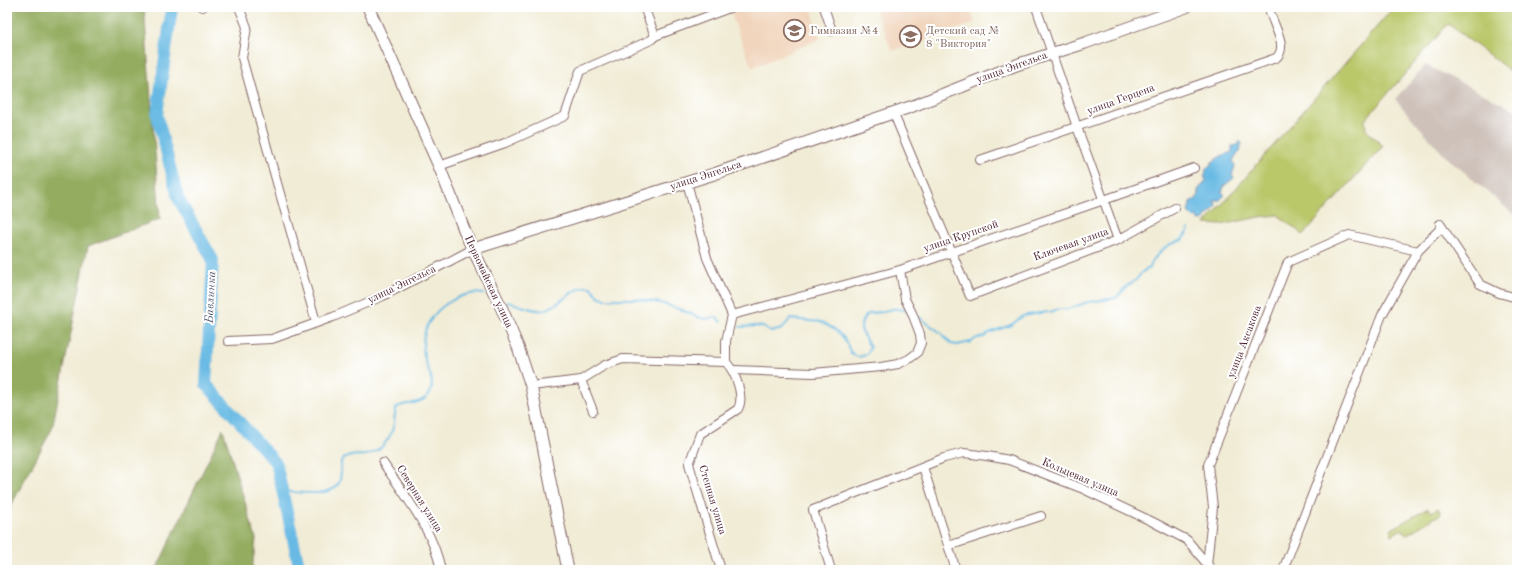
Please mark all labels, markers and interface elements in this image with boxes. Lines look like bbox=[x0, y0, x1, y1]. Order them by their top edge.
school or university icon: Гимназия №4 bbox=[782, 18, 808, 44]
school or university icon: Детский сад № 8 "Виктория" bbox=[897, 24, 923, 50]
place label: Гимназия №4 bbox=[810, 26, 879, 37]
place label: Детский сад № 8 "Виктория" bbox=[926, 26, 1000, 50]
street label: улица Энгельса bbox=[975, 50, 1049, 86]
street label: улица Герцена bbox=[1086, 83, 1157, 117]
street label: улица Энгельса bbox=[669, 159, 744, 193]
street label: улица Крупской bbox=[922, 219, 1000, 255]
street label: Ключевая улица bbox=[1032, 226, 1111, 264]
street label: Первомайская улица bbox=[462, 234, 514, 330]
street label: улица Энгельса bbox=[366, 263, 438, 306]
water label: Бавлинка bbox=[204, 270, 218, 324]
street label: улица Аксакова bbox=[1226, 304, 1264, 380]
street label: Кольцевая улица bbox=[1040, 457, 1121, 499]
street label: Северная улица bbox=[394, 463, 444, 535]
street label: Степная улица bbox=[696, 464, 728, 537]

